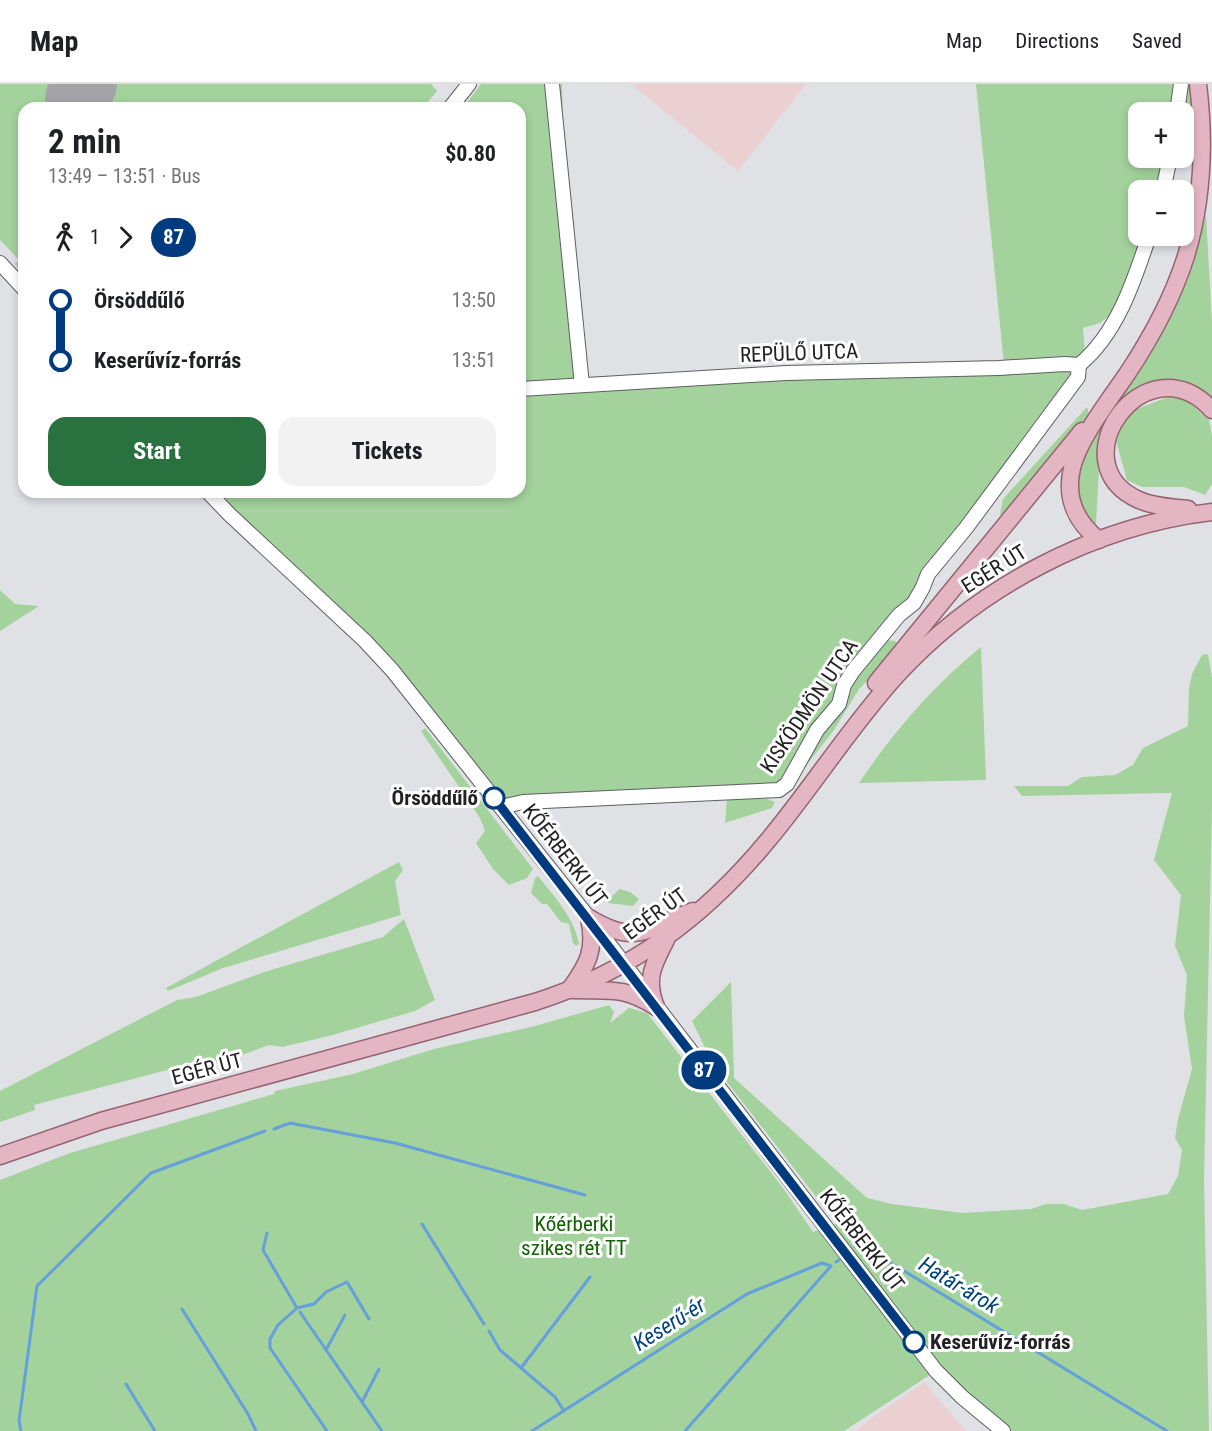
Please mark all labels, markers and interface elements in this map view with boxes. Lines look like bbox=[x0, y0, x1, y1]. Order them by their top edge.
text: Map bbox=[30, 25, 78, 58]
text: Map bbox=[946, 29, 982, 53]
text: Directions bbox=[1015, 29, 1099, 53]
text: Saved bbox=[1132, 29, 1182, 53]
map controls bbox=[1128, 102, 1194, 246]
button: + bbox=[1128, 102, 1194, 168]
text: 2 min bbox=[48, 122, 121, 161]
text: $0.80 bbox=[445, 141, 496, 166]
text: 13:49 – 13:51 · Bus bbox=[48, 164, 201, 188]
button: − bbox=[1128, 180, 1194, 246]
icon: walk bbox=[48, 221, 81, 254]
icon: forward bbox=[109, 221, 142, 254]
text: 1 bbox=[90, 225, 100, 249]
text: 87 bbox=[163, 225, 184, 249]
text: Örsöddűlő bbox=[94, 288, 185, 313]
text: 13:50 bbox=[452, 288, 496, 312]
street label: REPÜLŐ UTCA bbox=[740, 339, 858, 367]
text: Keserűvíz-forrás bbox=[94, 348, 241, 373]
text: 13:51 bbox=[452, 348, 496, 372]
button: Start bbox=[48, 417, 266, 486]
button: Tickets bbox=[278, 417, 496, 486]
street label: EGÉR ÚT bbox=[957, 540, 1031, 598]
street label: KISKÖDMÖN UTCA bbox=[755, 635, 863, 777]
place label: Örsöddűlő bbox=[392, 786, 478, 810]
marker: Örsöddűlő bbox=[483, 787, 505, 809]
street label: KŐÉRBERKI ÚT bbox=[518, 799, 612, 911]
street label: EGÉR ÚT bbox=[619, 883, 691, 945]
street label: EGÉR ÚT bbox=[169, 1048, 245, 1090]
line badge: 87 bbox=[677, 1050, 731, 1090]
text: 87 bbox=[693, 1058, 715, 1082]
street label: KŐÉRBERKI ÚT bbox=[815, 1184, 909, 1296]
park label: Kőérberki szikes rét TT bbox=[521, 1212, 627, 1260]
water label: Határ-árok bbox=[915, 1251, 1004, 1319]
water label: Keserű-ér bbox=[629, 1292, 710, 1356]
place label: Keserűvíz-forrás bbox=[930, 1330, 1071, 1354]
marker: Keserűvíz-forrás bbox=[903, 1331, 925, 1353]

